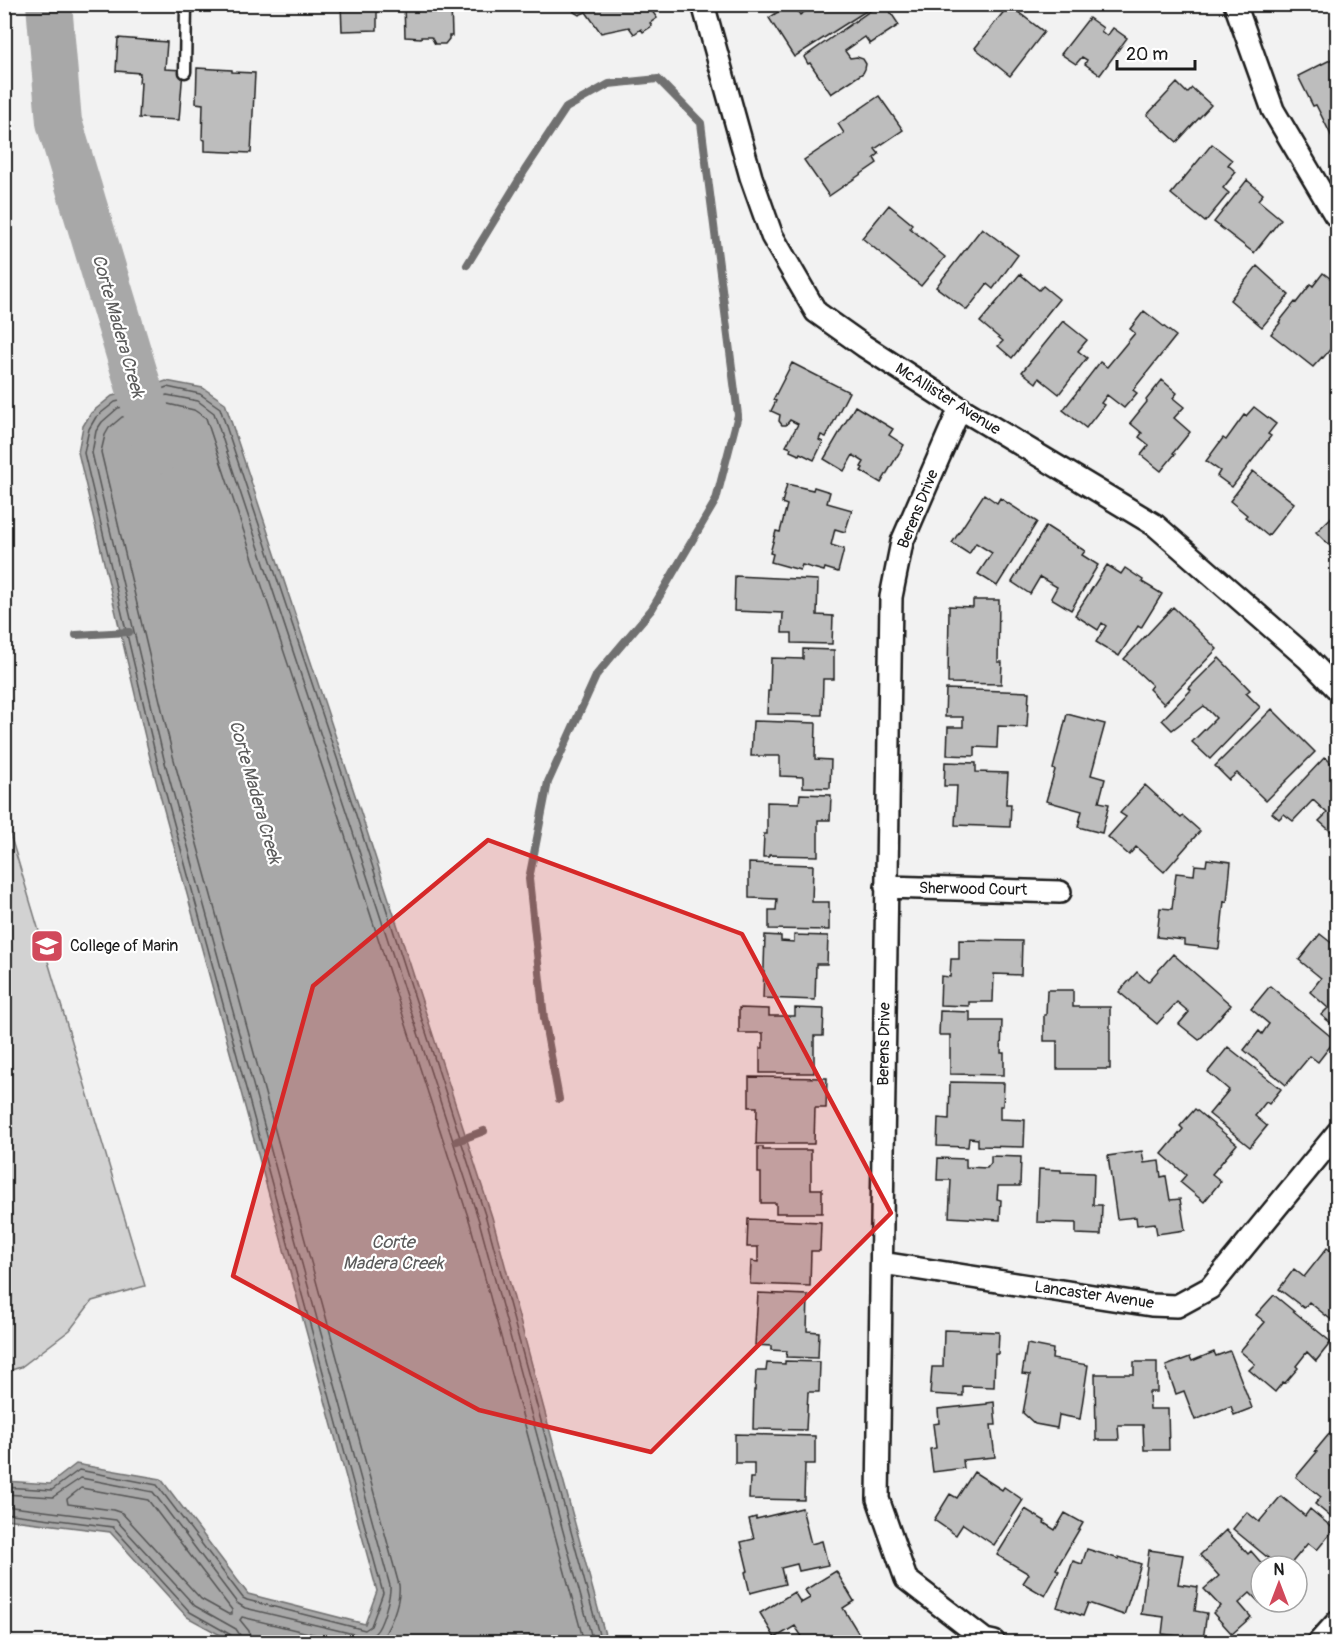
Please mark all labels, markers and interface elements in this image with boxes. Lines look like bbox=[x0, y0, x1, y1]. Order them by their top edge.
scale bar bbox=[1117, 33, 1195, 71]
text: 20 m bbox=[1126, 43, 1168, 66]
water label: Corte Madera Creek bbox=[87, 252, 150, 402]
street label: McAllister Avenue bbox=[892, 359, 1004, 439]
street label: Berens Drive bbox=[893, 466, 943, 551]
water label: Corte Madera Creek bbox=[224, 718, 287, 868]
street label: Sherwood Court bbox=[919, 878, 1028, 900]
school or university icon: College of Marin bbox=[29, 928, 65, 964]
place label: College of Marin bbox=[70, 936, 178, 956]
street label: Berens Drive bbox=[873, 1002, 895, 1086]
water label: Corte Madera Creek bbox=[343, 1231, 445, 1275]
street label: Lancaster Avenue bbox=[1033, 1277, 1155, 1313]
north arrow bbox=[1249, 1554, 1309, 1614]
text: N bbox=[1274, 1560, 1285, 1580]

